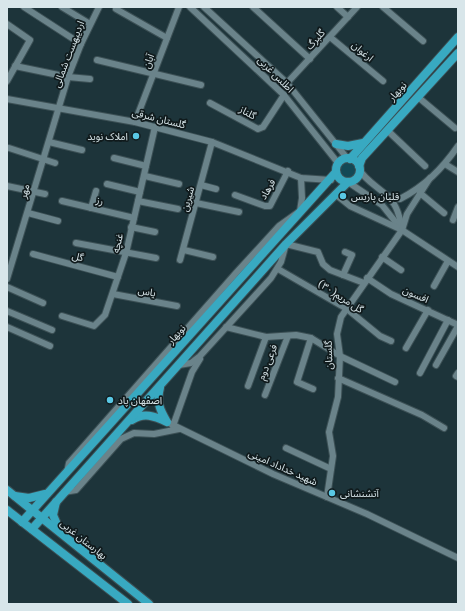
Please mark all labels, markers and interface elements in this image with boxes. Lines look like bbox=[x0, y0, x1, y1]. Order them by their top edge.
street label: اردیبهست شمالی bbox=[50, 19, 87, 89]
street label: گلبرگ bbox=[303, 26, 328, 52]
street label: ارغوان bbox=[349, 38, 376, 64]
street label: آبان bbox=[140, 51, 157, 70]
street label: اطلس غربی bbox=[255, 54, 296, 95]
street label: نوبهار bbox=[385, 79, 410, 105]
street label: گلناز bbox=[236, 102, 259, 123]
street label: گلستان شرقی bbox=[131, 106, 188, 132]
place label: املاک نوید bbox=[88, 130, 128, 143]
marker: املاک نوید bbox=[131, 131, 141, 141]
street label: فرهاد bbox=[256, 176, 279, 202]
street label: مهر bbox=[16, 182, 33, 201]
street label: شیرین bbox=[178, 185, 197, 213]
place label: قلیان پاریس bbox=[351, 190, 400, 203]
marker: قلیان پاریس bbox=[338, 191, 348, 201]
street label: رز bbox=[94, 193, 105, 208]
street label: غنچه bbox=[109, 232, 126, 254]
street label: گل bbox=[71, 249, 86, 264]
street label: گل مریم(۳۰) bbox=[315, 277, 367, 317]
street label: یاس bbox=[137, 283, 157, 300]
street label: افسون bbox=[401, 283, 431, 306]
street label: نوبهار bbox=[164, 322, 189, 348]
street label: گلستان bbox=[321, 339, 336, 370]
street label: فرعی دوم bbox=[255, 342, 282, 383]
place label: اصفهان پاد bbox=[118, 394, 162, 407]
marker: اصفهان پاد bbox=[105, 395, 115, 405]
street label: شهید خداداد امینی bbox=[246, 446, 320, 489]
place label: آتشنشانی bbox=[340, 487, 380, 500]
marker: آتشنشانی bbox=[327, 488, 337, 498]
street label: بهارستان غربی bbox=[58, 517, 110, 562]

